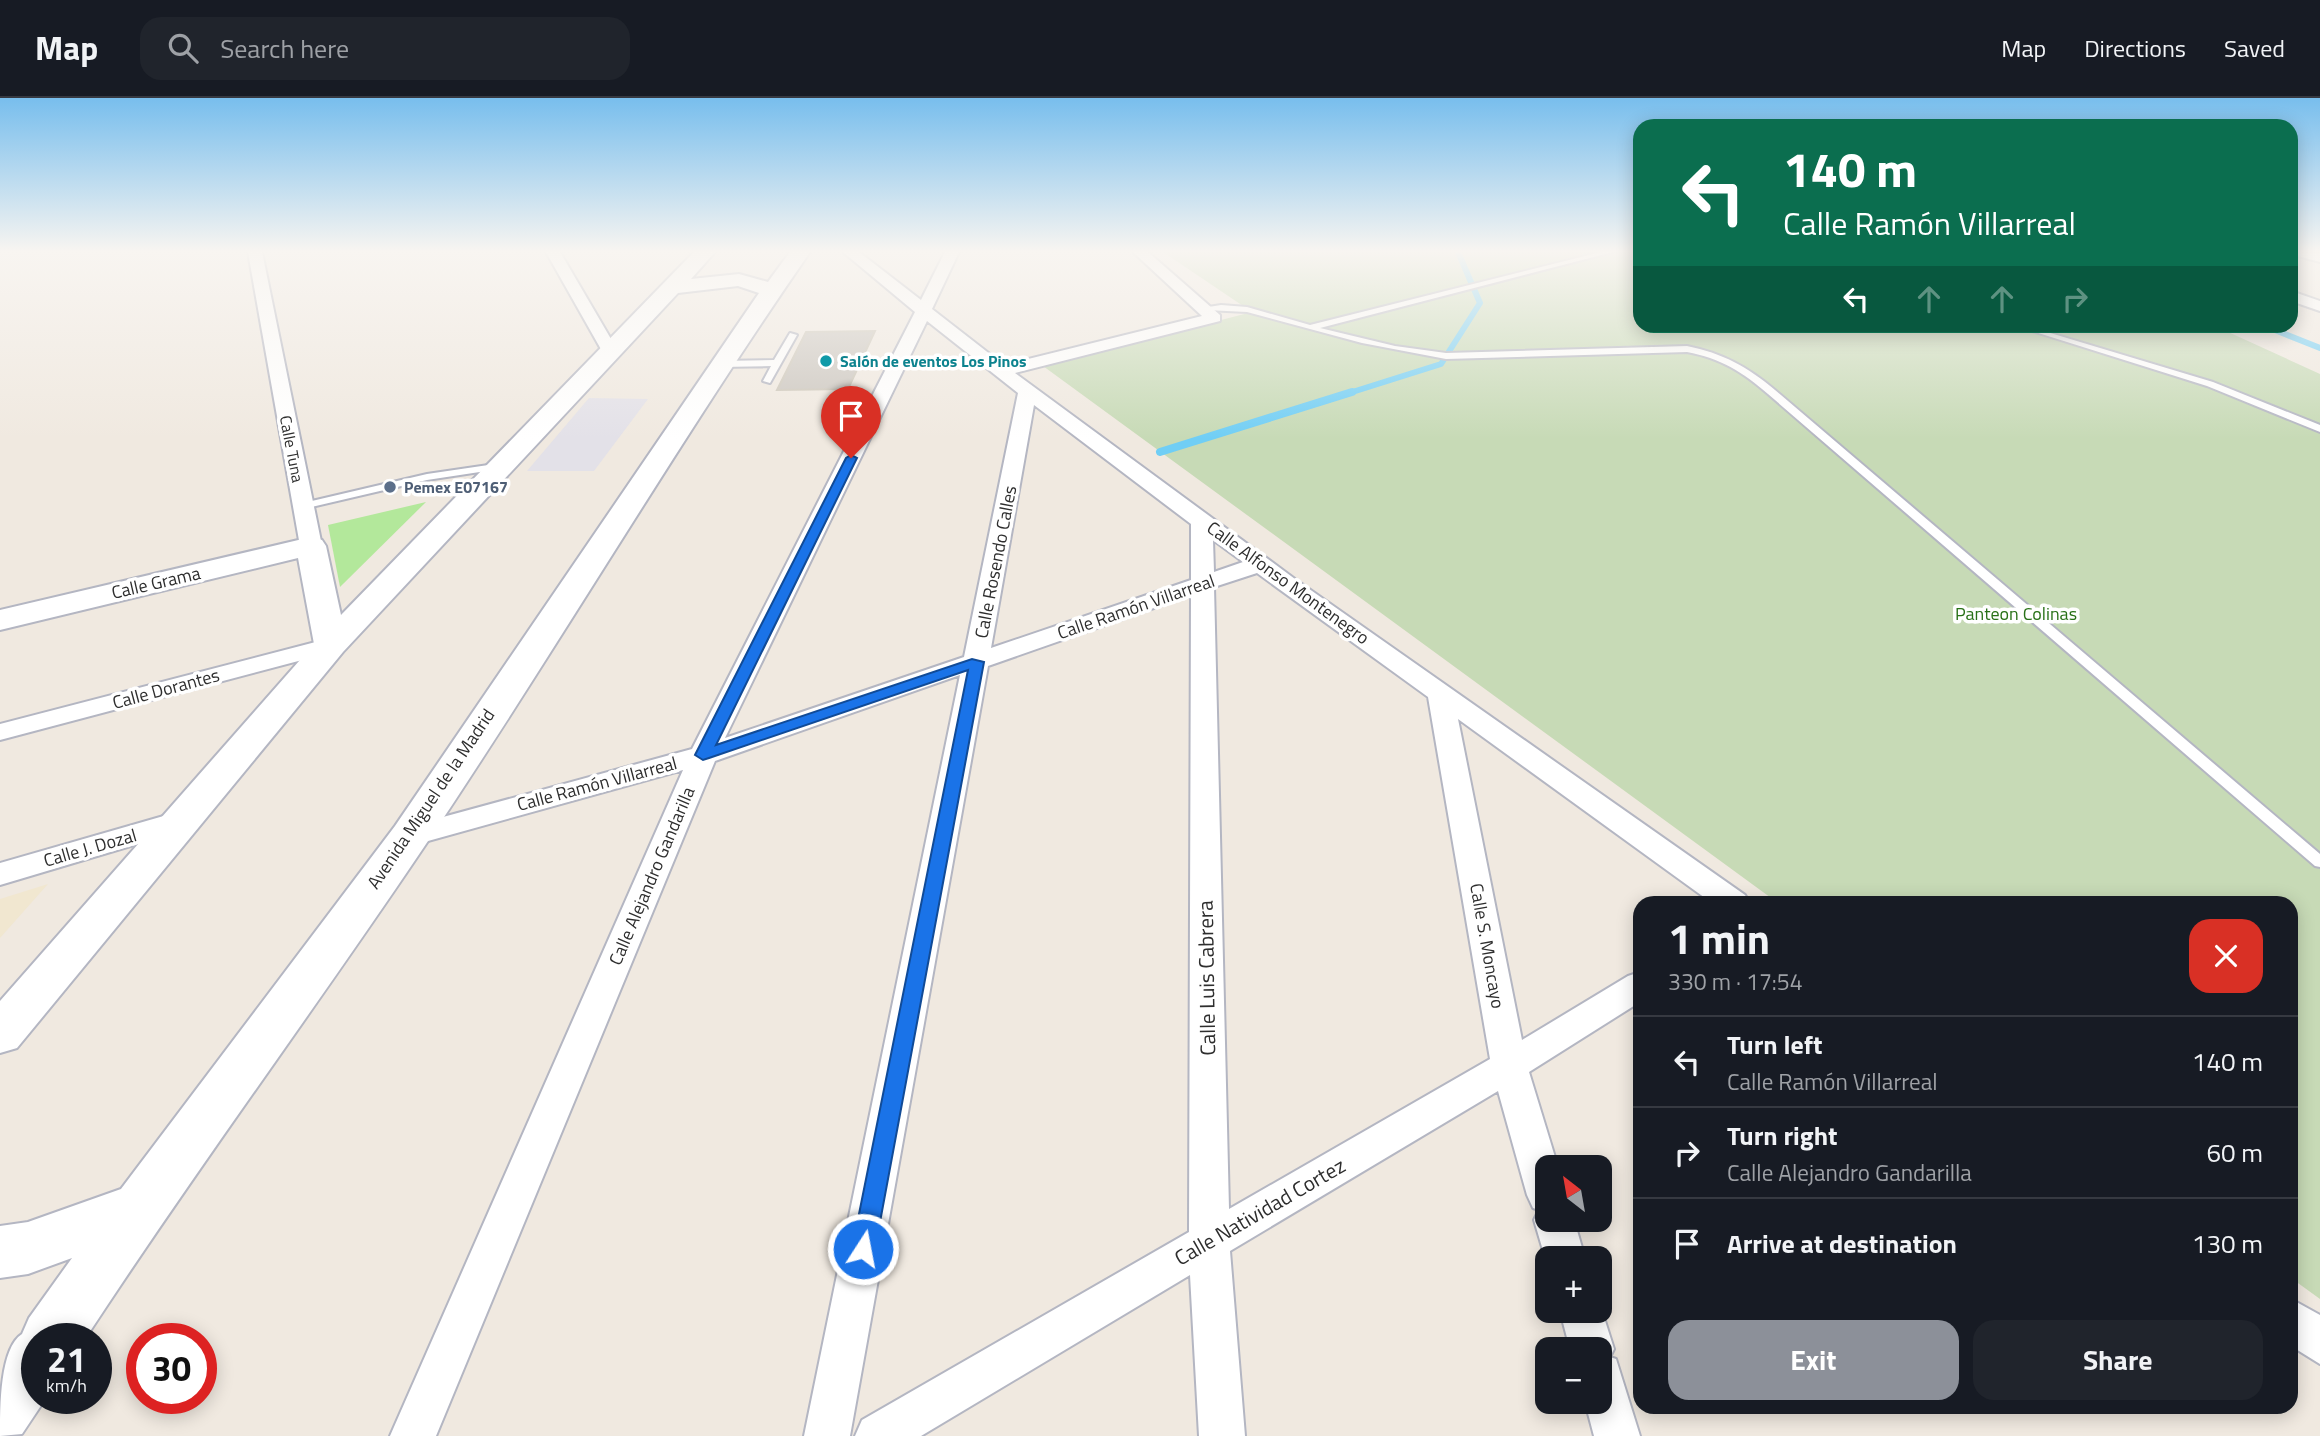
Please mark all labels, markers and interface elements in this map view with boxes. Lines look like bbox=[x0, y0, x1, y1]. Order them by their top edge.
search box bbox=[140, 17, 630, 80]
text: Map bbox=[35, 23, 98, 73]
icon: search bbox=[164, 29, 202, 67]
text: Search here bbox=[220, 29, 349, 68]
text: Map bbox=[2001, 30, 2046, 66]
text: Directions bbox=[2084, 30, 2186, 66]
text: Saved bbox=[2224, 30, 2285, 66]
text: 140 m bbox=[1783, 131, 1917, 206]
icon: left bbox=[1668, 147, 1759, 238]
text: Calle Ramón Villarreal bbox=[1783, 199, 2076, 247]
icon: left bbox=[1837, 280, 1875, 318]
icon: ahead bbox=[1910, 280, 1948, 318]
icon: ahead bbox=[1983, 280, 2021, 318]
icon: right bbox=[2056, 280, 2094, 318]
place label: Salón de eventos Los Pinos bbox=[840, 349, 1026, 373]
marker: Salón de eventos Los Pinos bbox=[818, 353, 834, 369]
pin bbox=[821, 386, 881, 458]
icon: arrive bbox=[832, 397, 870, 435]
street label: Calle Tuna bbox=[274, 413, 310, 485]
place label: Pemex E07167 bbox=[404, 475, 508, 499]
marker: Pemex E07167 bbox=[382, 479, 398, 495]
street label: Calle Rosendo Calles bbox=[967, 483, 1024, 641]
street label: Calle Alfonso Montenegro bbox=[1201, 514, 1375, 651]
street label: Calle Grama bbox=[109, 559, 203, 606]
street label: Calle Ramón Villarreal bbox=[1054, 567, 1218, 646]
park label: Panteon Colinas bbox=[1955, 600, 2077, 627]
street label: Calle Dorantes bbox=[109, 661, 222, 716]
street label: Avenida Miguel de la Madrid bbox=[360, 703, 501, 894]
street label: Calle Ramón Villarreal bbox=[514, 749, 680, 818]
street label: Calle Alejandro Gandarilla bbox=[602, 782, 701, 969]
street label: Calle J. Dozal bbox=[40, 821, 140, 874]
street label: Calle S. Moncayo bbox=[1463, 881, 1512, 1011]
street label: Calle Luis Cabrera bbox=[1189, 900, 1223, 1056]
text: 1 min bbox=[1668, 906, 1770, 970]
button: close bbox=[2189, 919, 2263, 993]
text: 330 m · 17:54 bbox=[1668, 964, 1803, 999]
text: Turn left bbox=[1727, 1025, 1822, 1064]
text: 140 m bbox=[2192, 1042, 2263, 1081]
icon: left bbox=[1668, 1043, 1706, 1081]
text: Calle Ramón Villarreal bbox=[1727, 1064, 1938, 1099]
text: Turn right bbox=[1727, 1116, 1838, 1155]
text: 60 m bbox=[2206, 1133, 2263, 1172]
icon: right bbox=[1668, 1134, 1706, 1172]
street label: Calle Natividad Cortez bbox=[1168, 1149, 1351, 1273]
north arrow bbox=[1535, 1155, 1612, 1232]
map controls bbox=[1535, 1155, 1612, 1414]
text: Calle Alejandro Gandarilla bbox=[1727, 1155, 1972, 1190]
position arrow bbox=[826, 1212, 900, 1286]
text: Arrive at destination bbox=[1727, 1224, 1957, 1263]
text: 130 m bbox=[2192, 1224, 2263, 1263]
icon: arrive bbox=[1668, 1225, 1706, 1263]
button: + bbox=[1535, 1246, 1612, 1323]
button: Exit bbox=[1668, 1320, 1959, 1400]
button: Share bbox=[1973, 1320, 2263, 1400]
speed limit sign: 30 bbox=[126, 1323, 217, 1414]
text: 21 bbox=[47, 1332, 86, 1386]
button: − bbox=[1535, 1337, 1612, 1414]
text: km/h bbox=[46, 1372, 87, 1399]

